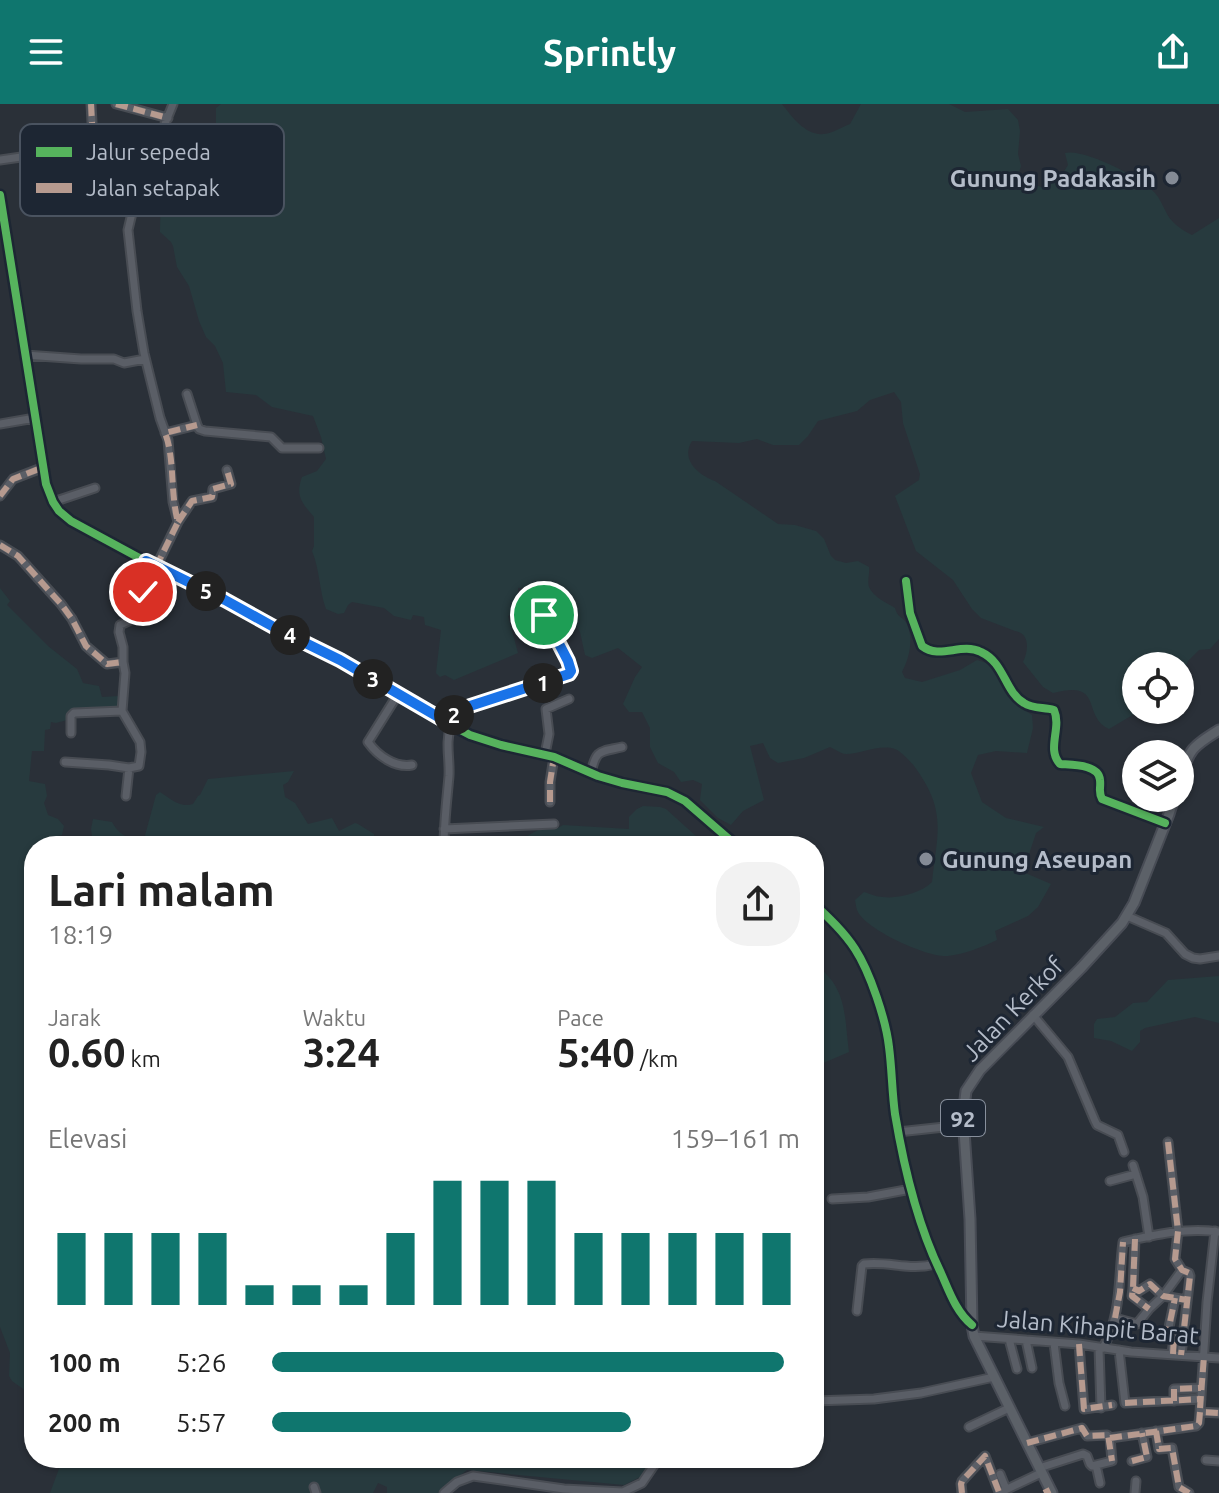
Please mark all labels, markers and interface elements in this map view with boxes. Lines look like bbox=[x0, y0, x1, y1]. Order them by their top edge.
icon: menu bbox=[24, 30, 68, 74]
icon: share bbox=[1151, 30, 1195, 74]
text: Sprintly bbox=[543, 32, 676, 73]
legend bbox=[20, 124, 284, 216]
text: Jalur sepeda bbox=[86, 139, 211, 164]
place label: Gunung Padakasih bbox=[950, 165, 1156, 192]
marker: Gunung Padakasih bbox=[1163, 169, 1181, 187]
text: Jalan setapak bbox=[86, 175, 220, 200]
pin bbox=[109, 558, 177, 626]
icon: check bbox=[121, 570, 165, 614]
pin: 5 bbox=[186, 571, 226, 611]
text: 5 bbox=[200, 578, 212, 603]
pin bbox=[510, 581, 578, 649]
icon: arrive bbox=[522, 593, 566, 637]
pin: 4 bbox=[270, 615, 310, 655]
text: 4 bbox=[284, 622, 296, 647]
map controls bbox=[1122, 652, 1194, 812]
button: locate bbox=[1122, 652, 1194, 724]
pin: 3 bbox=[353, 659, 393, 699]
pin: 1 bbox=[523, 663, 563, 703]
text: 3 bbox=[367, 666, 379, 691]
text: 1 bbox=[537, 670, 549, 695]
pin: 2 bbox=[434, 695, 474, 735]
text: 2 bbox=[448, 702, 460, 727]
button: layers bbox=[1122, 740, 1194, 812]
place label: Gunung Aseupan bbox=[942, 846, 1132, 873]
marker: Gunung Aseupan bbox=[917, 850, 935, 868]
button: share bbox=[716, 862, 800, 946]
text: Lari malam bbox=[48, 865, 275, 914]
text: 18:19 bbox=[48, 920, 113, 949]
street label: Jalan Kerkof bbox=[957, 951, 1070, 1066]
text: Jarak bbox=[48, 1005, 101, 1030]
text: Waktu bbox=[303, 1005, 366, 1030]
text: Pace bbox=[557, 1005, 604, 1030]
text: 0.60 bbox=[48, 1030, 126, 1075]
text: 3:24 bbox=[303, 1030, 380, 1075]
text: 5:40 bbox=[557, 1030, 635, 1075]
text: km bbox=[126, 1046, 161, 1071]
text: /km bbox=[635, 1046, 678, 1071]
road number: 92 bbox=[941, 1100, 985, 1136]
text: Elevasi bbox=[48, 1124, 127, 1153]
text: 159–161 m bbox=[671, 1124, 800, 1153]
street label: Jalan Kihapit Barat bbox=[996, 1305, 1200, 1349]
text: 100 m bbox=[48, 1348, 121, 1377]
text: 5:26 bbox=[176, 1348, 226, 1377]
text: 200 m bbox=[48, 1408, 121, 1437]
text: 5:57 bbox=[176, 1408, 226, 1437]

